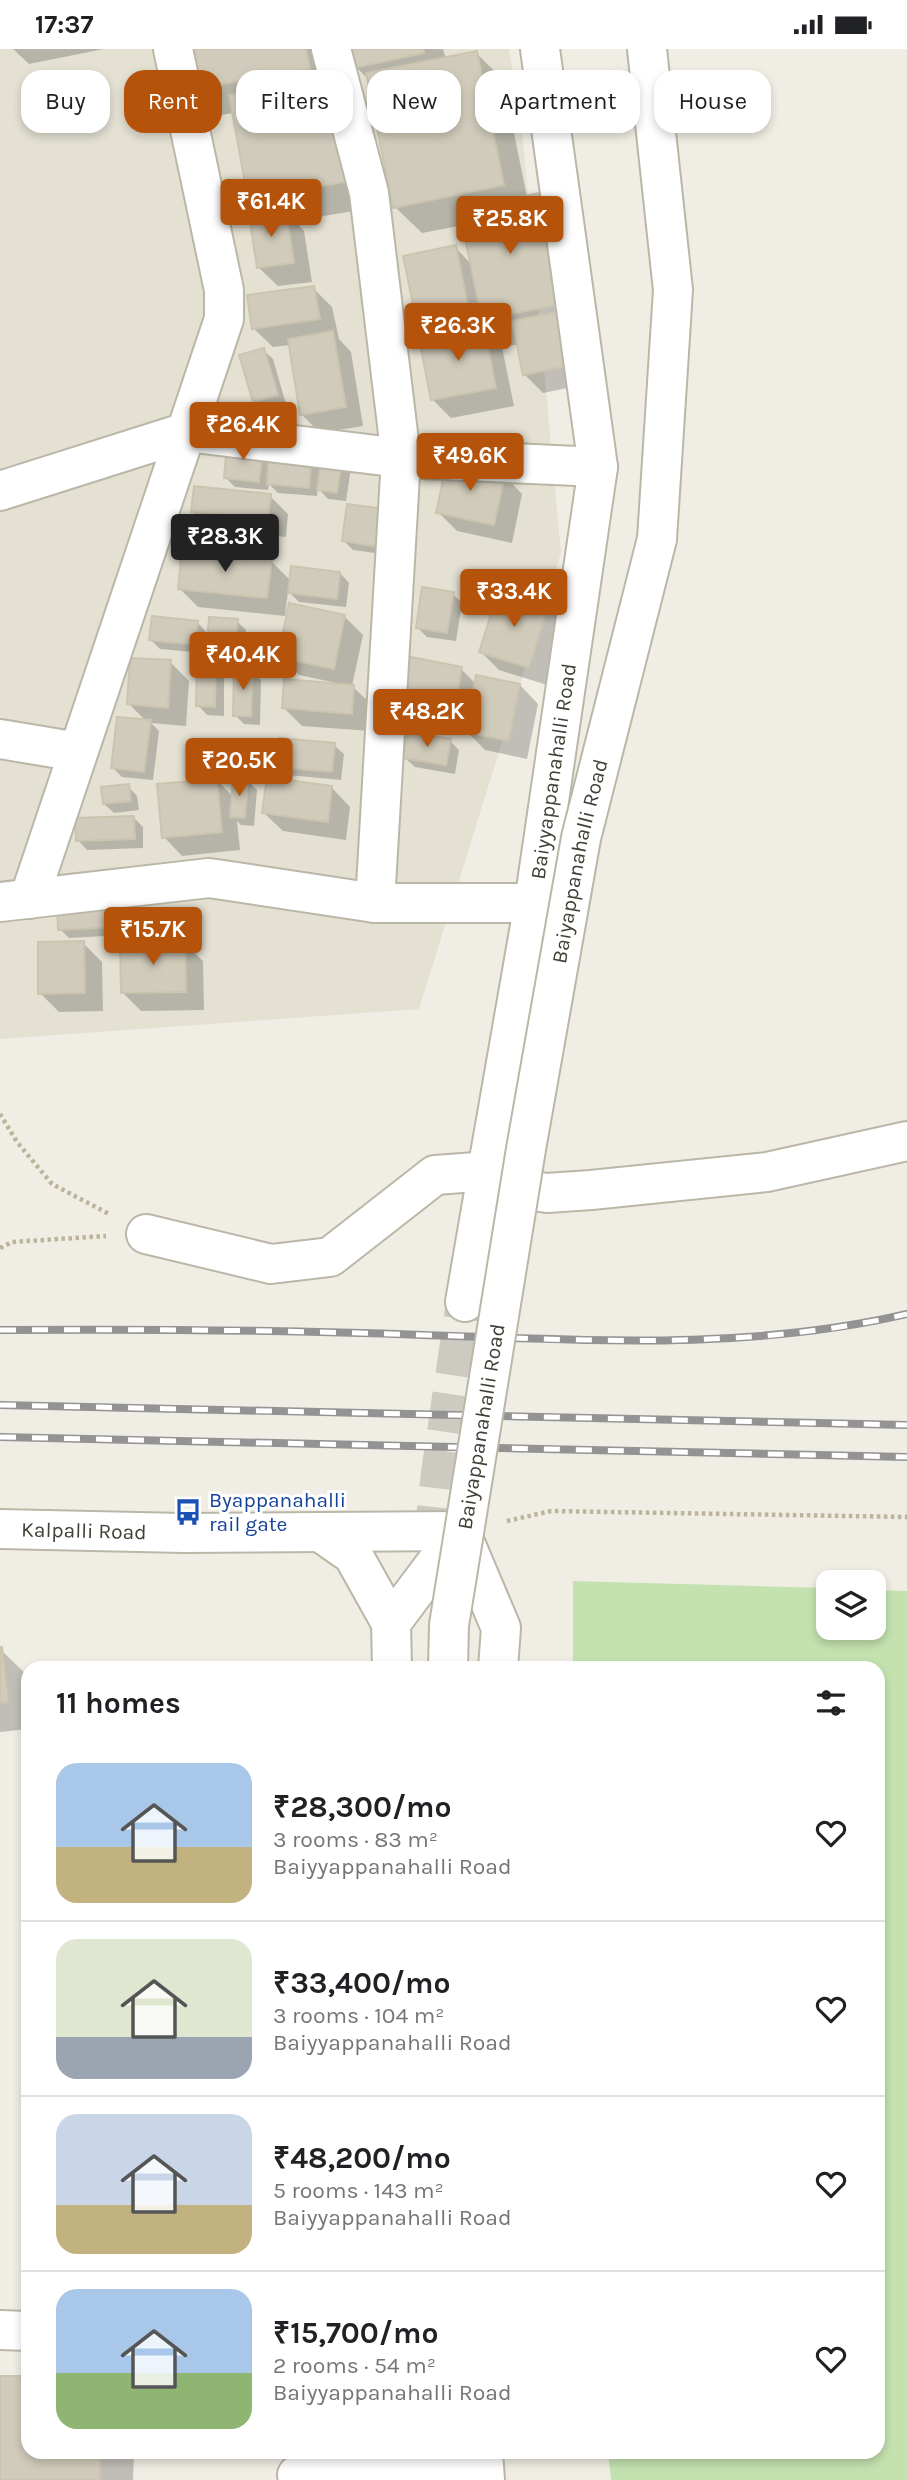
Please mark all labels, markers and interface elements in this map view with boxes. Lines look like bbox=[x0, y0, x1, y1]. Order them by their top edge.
text: 17:37 bbox=[35, 9, 93, 40]
chip: Buy bbox=[21, 70, 110, 133]
chip: Rent bbox=[124, 70, 222, 133]
chip: Filters bbox=[236, 70, 353, 133]
chip: New bbox=[367, 70, 461, 133]
chip: Apartment bbox=[475, 70, 640, 133]
chip: House bbox=[654, 70, 771, 133]
pin: ₹61.4K bbox=[214, 179, 328, 239]
text: ₹61.4K bbox=[237, 188, 306, 215]
pin: ₹25.8K bbox=[453, 197, 567, 256]
text: ₹25.8K bbox=[472, 205, 548, 232]
pin: ₹26.3K bbox=[401, 303, 515, 363]
text: ₹26.3K bbox=[420, 312, 496, 339]
pin: ₹26.4K bbox=[186, 403, 300, 462]
text: ₹26.4K bbox=[206, 411, 280, 438]
pin: ₹49.6K bbox=[413, 433, 527, 493]
text: ₹49.6K bbox=[433, 442, 507, 469]
pin: ₹28.3K bbox=[168, 515, 282, 574]
text: ₹28.3K bbox=[187, 523, 263, 550]
pin: ₹33.4K bbox=[457, 569, 571, 629]
text: ₹33.4K bbox=[476, 578, 552, 605]
pin: ₹40.4K bbox=[186, 633, 300, 692]
text: ₹40.4K bbox=[205, 641, 281, 668]
street label: Baiyyappanahalli Road bbox=[526, 662, 581, 881]
pin: ₹48.2K bbox=[370, 689, 484, 749]
text: ₹48.2K bbox=[389, 698, 465, 725]
pin: ₹20.5K bbox=[182, 739, 296, 798]
text: ₹20.5K bbox=[202, 747, 277, 774]
street label: Baiyappanahalli Road bbox=[547, 756, 613, 965]
pin: ₹15.7K bbox=[96, 907, 210, 967]
text: ₹15.7K bbox=[120, 916, 186, 943]
street label: Baiyappanahalli Road bbox=[453, 1322, 510, 1531]
place label: Byappanahalli rail gate bbox=[209, 1488, 346, 1536]
bus stop icon: Byappanahalli rail gate bbox=[173, 1497, 203, 1527]
street label: Kalpalli Road bbox=[21, 1517, 147, 1544]
map controls bbox=[816, 1570, 886, 1640]
button: layers bbox=[816, 1570, 886, 1640]
icon: filters bbox=[812, 1684, 850, 1722]
text: 11 homes bbox=[56, 1685, 181, 1721]
text: ₹28,300/mo bbox=[273, 1789, 452, 1825]
icon: home bbox=[112, 1791, 196, 1875]
icon: heart bbox=[812, 1814, 850, 1852]
text: 3 rooms · 83 m² bbox=[273, 1826, 438, 1853]
text: Baiyyappanahalli Road bbox=[273, 1853, 512, 1880]
text: ₹33,400/mo bbox=[273, 1965, 450, 2001]
icon: home bbox=[112, 1967, 196, 2051]
icon: heart bbox=[812, 1990, 850, 2028]
text: 3 rooms · 104 m² bbox=[273, 2002, 444, 2029]
text: Baiyyappanahalli Road bbox=[273, 2029, 512, 2056]
text: ₹48,200/mo bbox=[273, 2140, 451, 2176]
icon: home bbox=[112, 2142, 196, 2226]
icon: heart bbox=[812, 2165, 850, 2203]
text: 5 rooms · 143 m² bbox=[273, 2177, 444, 2204]
text: Baiyyappanahalli Road bbox=[273, 2204, 512, 2231]
text: ₹15,700/mo bbox=[273, 2315, 438, 2351]
icon: home bbox=[112, 2317, 196, 2401]
icon: heart bbox=[812, 2340, 850, 2378]
text: 2 rooms · 54 m² bbox=[273, 2352, 436, 2379]
text: Baiyyappanahalli Road bbox=[273, 2379, 512, 2406]

